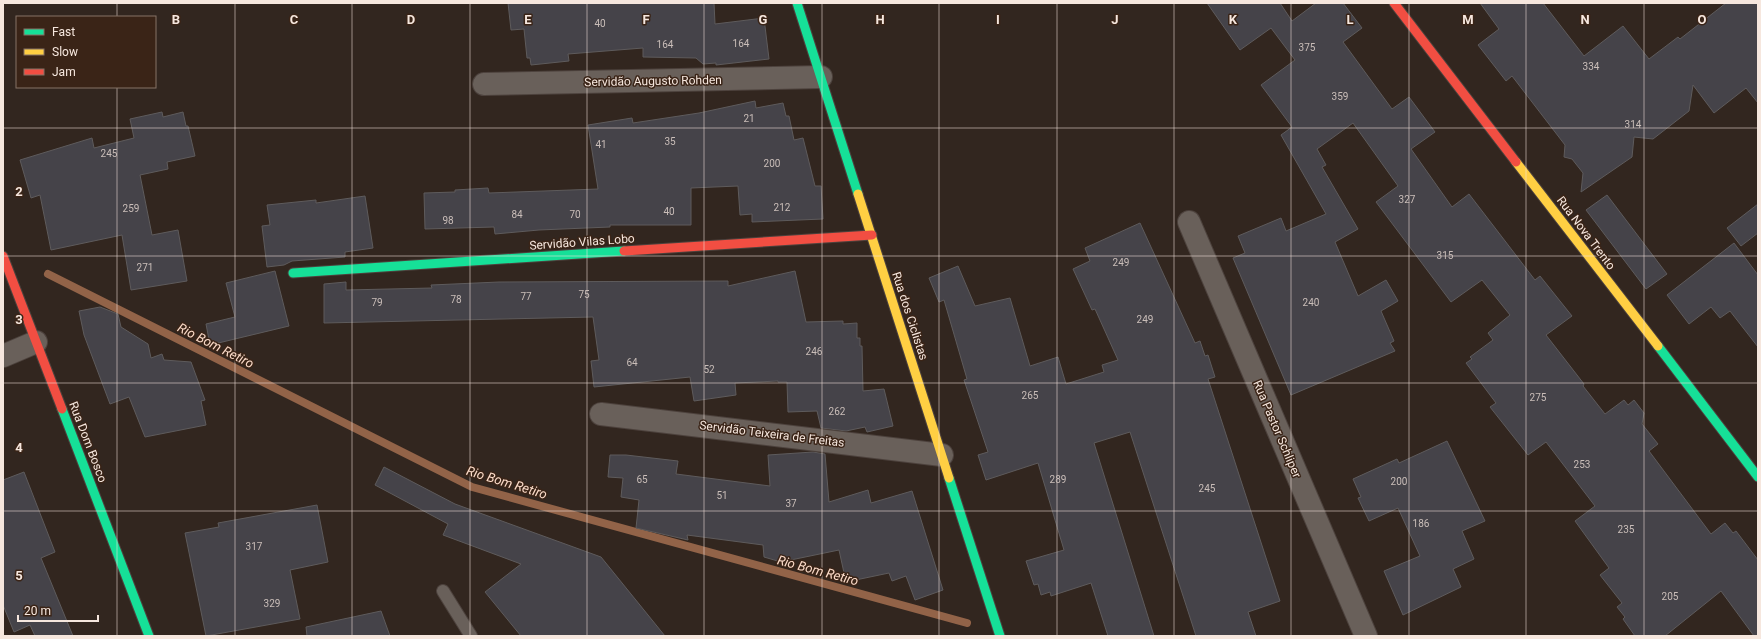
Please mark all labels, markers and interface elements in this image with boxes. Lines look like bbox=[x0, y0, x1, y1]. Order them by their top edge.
text: B bbox=[172, 12, 180, 27]
text: C bbox=[290, 12, 299, 27]
text: D bbox=[407, 12, 415, 27]
text: E bbox=[524, 12, 532, 27]
text: F bbox=[642, 12, 650, 27]
text: G bbox=[759, 12, 768, 27]
text: H bbox=[875, 12, 885, 27]
text: I bbox=[996, 12, 1000, 27]
text: J bbox=[1111, 12, 1119, 27]
text: K bbox=[1229, 12, 1238, 27]
text: L bbox=[1346, 12, 1354, 27]
text: M bbox=[1462, 12, 1474, 27]
text: N bbox=[1580, 12, 1590, 27]
text: O bbox=[1698, 12, 1707, 27]
legend bbox=[16, 16, 156, 88]
house number: 40 bbox=[594, 18, 606, 29]
text: Fast bbox=[52, 25, 75, 39]
house number: 164 bbox=[733, 38, 750, 49]
house number: 164 bbox=[657, 39, 674, 50]
house number: 375 bbox=[1299, 42, 1316, 53]
text: Slow bbox=[52, 45, 78, 59]
house number: 334 bbox=[1583, 61, 1600, 72]
text: Jam bbox=[52, 65, 76, 79]
street label: Servidão Augusto Rohden bbox=[584, 73, 722, 89]
house number: 359 bbox=[1332, 91, 1348, 102]
house number: 21 bbox=[743, 113, 755, 124]
house number: 314 bbox=[1625, 119, 1642, 130]
house number: 35 bbox=[664, 136, 676, 147]
house number: 41 bbox=[595, 139, 607, 150]
house number: 245 bbox=[101, 148, 118, 159]
house number: 200 bbox=[764, 158, 781, 169]
text: 2 bbox=[15, 184, 23, 199]
house number: 327 bbox=[1399, 194, 1416, 205]
street label: Rua Nova Trento bbox=[1554, 194, 1618, 273]
house number: 212 bbox=[774, 202, 791, 213]
house number: 259 bbox=[123, 203, 139, 214]
house number: 40 bbox=[663, 206, 675, 217]
house number: 84 bbox=[511, 209, 523, 220]
house number: 70 bbox=[569, 209, 581, 220]
house number: 98 bbox=[442, 215, 454, 226]
street label: Servidão Vilas Lobo bbox=[529, 231, 635, 253]
house number: 315 bbox=[1437, 250, 1454, 261]
house number: 249 bbox=[1113, 257, 1129, 268]
house number: 271 bbox=[137, 262, 153, 273]
street label: Rua dos Ciclistas bbox=[889, 270, 931, 362]
house number: 75 bbox=[578, 289, 590, 300]
house number: 77 bbox=[520, 291, 532, 302]
house number: 78 bbox=[450, 294, 462, 305]
house number: 79 bbox=[371, 297, 383, 308]
house number: 240 bbox=[1303, 297, 1320, 308]
text: 3 bbox=[15, 312, 23, 327]
house number: 249 bbox=[1137, 314, 1153, 325]
water label: Rio Bom Retiro bbox=[175, 320, 256, 371]
house number: 246 bbox=[806, 346, 823, 357]
house number: 64 bbox=[626, 357, 638, 368]
house number: 52 bbox=[703, 364, 715, 375]
street label: Rua Pastor Schliper bbox=[1250, 378, 1304, 480]
house number: 265 bbox=[1022, 390, 1039, 401]
house number: 275 bbox=[1530, 392, 1547, 403]
street label: Rua Dom Bosco bbox=[66, 400, 110, 485]
house number: 262 bbox=[829, 406, 846, 417]
street label: Servidão Teixeira de Freitas bbox=[699, 418, 845, 450]
text: 4 bbox=[15, 440, 23, 455]
house number: 253 bbox=[1574, 459, 1590, 470]
water label: Rio Bom Retiro bbox=[465, 463, 549, 502]
house number: 65 bbox=[636, 474, 648, 485]
house number: 289 bbox=[1050, 474, 1066, 485]
house number: 200 bbox=[1391, 476, 1408, 487]
house number: 245 bbox=[1199, 483, 1216, 494]
house number: 51 bbox=[716, 490, 728, 501]
house number: 37 bbox=[785, 498, 797, 509]
house number: 186 bbox=[1413, 518, 1430, 529]
house number: 235 bbox=[1618, 524, 1635, 535]
house number: 317 bbox=[246, 541, 263, 552]
water label: Rio Bom Retiro bbox=[776, 552, 860, 589]
text: 5 bbox=[15, 568, 23, 583]
house number: 205 bbox=[1662, 591, 1679, 602]
scale bar bbox=[18, 597, 98, 623]
house number: 329 bbox=[264, 598, 280, 609]
text: 20 m bbox=[24, 604, 51, 618]

